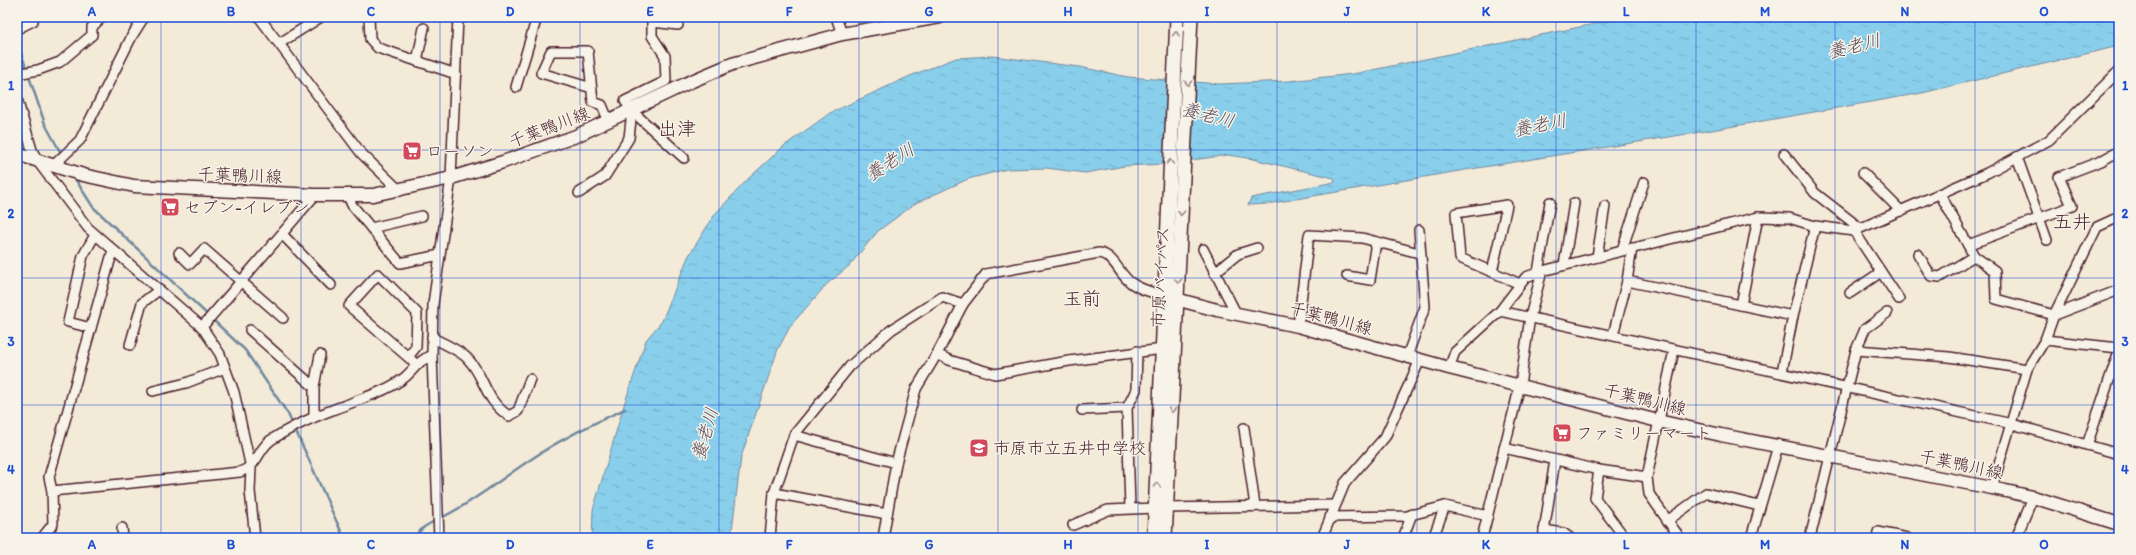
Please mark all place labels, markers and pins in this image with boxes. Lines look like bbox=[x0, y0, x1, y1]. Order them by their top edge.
supermarket icon: ローソン bbox=[401, 140, 423, 162]
place label: ローソン bbox=[426, 141, 494, 161]
supermarket icon: セブン-イレブン bbox=[159, 196, 181, 218]
place label: セブン-イレブン bbox=[184, 197, 310, 217]
supermarket icon: ファミリーマート bbox=[1551, 422, 1573, 444]
place label: ファミリーマート bbox=[1576, 423, 1712, 443]
school or university icon: 市原市立五井中学校 bbox=[968, 437, 990, 459]
place label: 市原市立五井中学校 bbox=[993, 438, 1146, 458]

